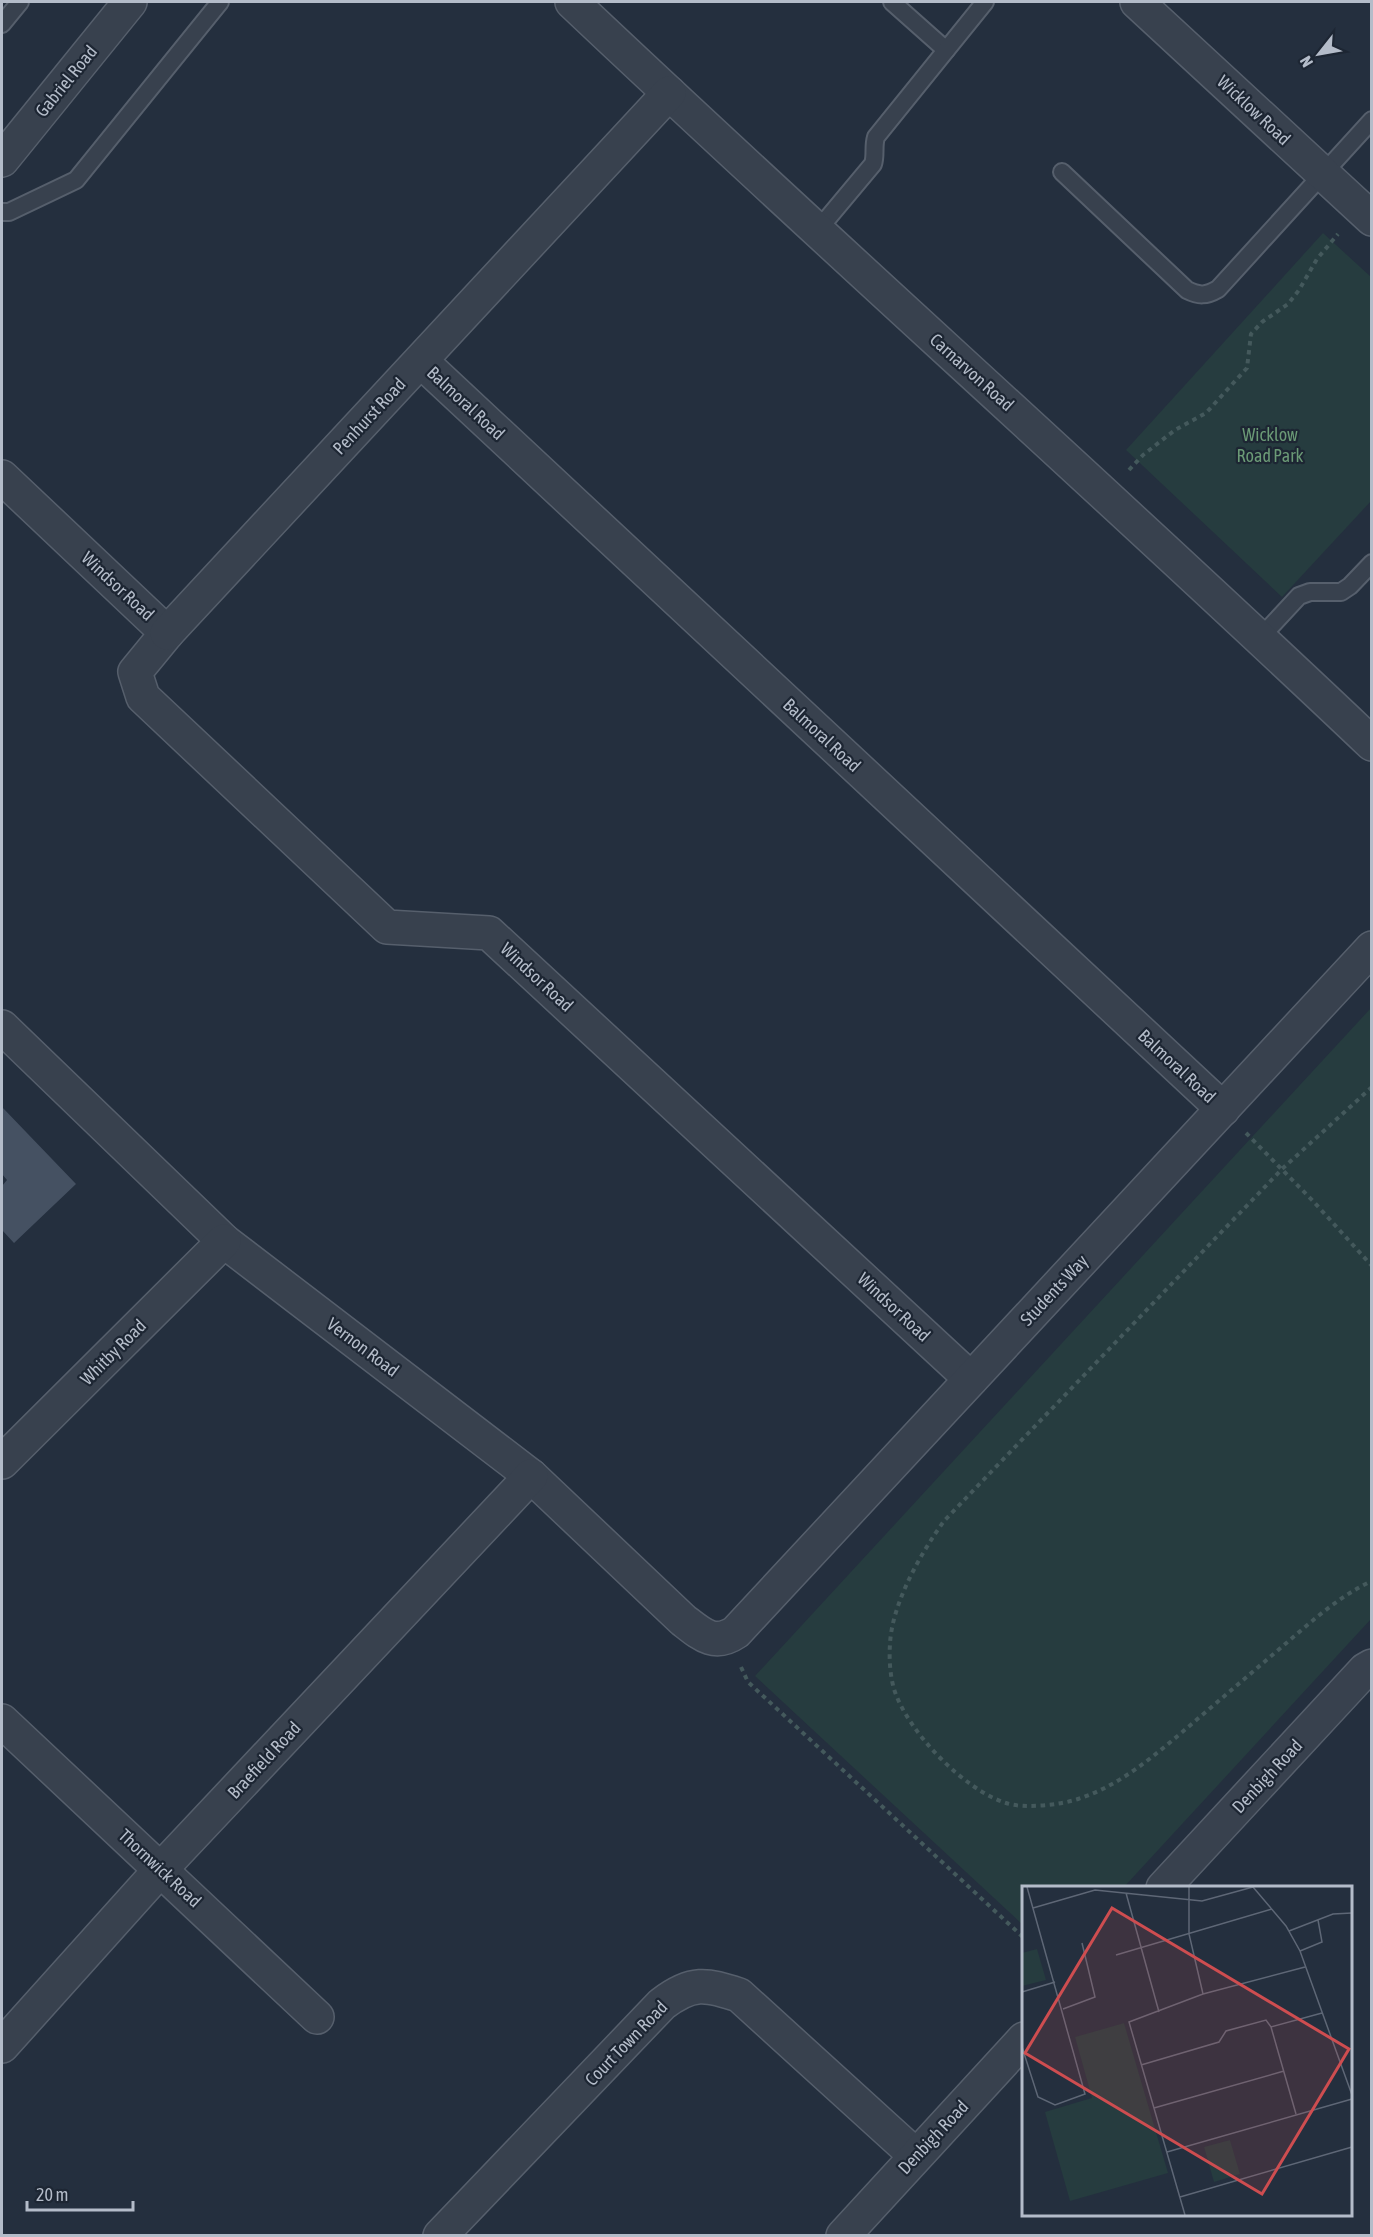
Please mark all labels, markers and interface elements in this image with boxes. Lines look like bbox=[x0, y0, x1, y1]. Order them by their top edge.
north arrow bbox=[1289, 24, 1349, 84]
street label: Gabriel Road bbox=[31, 41, 101, 121]
text: N bbox=[1296, 53, 1316, 70]
street label: Wicklow Road bbox=[1213, 71, 1295, 149]
street label: Carnarvon Road bbox=[926, 329, 1018, 415]
street label: Balmoral Road bbox=[423, 362, 509, 444]
street label: Penhurst Road bbox=[328, 373, 410, 459]
park label: Wicklow Road Park bbox=[1237, 424, 1304, 466]
street label: Windsor Road bbox=[77, 547, 159, 625]
street label: Balmoral Road bbox=[779, 694, 865, 776]
street label: Windsor Road bbox=[496, 938, 578, 1016]
street label: Balmoral Road bbox=[1134, 1025, 1220, 1107]
street label: Students Way bbox=[1016, 1250, 1092, 1330]
street label: Windsor Road bbox=[853, 1268, 935, 1346]
street label: Vernon Road bbox=[323, 1313, 403, 1381]
street label: Whitby Road bbox=[76, 1315, 150, 1389]
street label: Braefield Road bbox=[223, 1717, 305, 1803]
street label: Denbigh Road bbox=[1228, 1735, 1306, 1817]
street label: Thornwick Road bbox=[114, 1824, 206, 1912]
inset map bbox=[1022, 1886, 1352, 2216]
street label: Court Town Road bbox=[580, 1996, 672, 2090]
street label: Denbigh Road bbox=[894, 2096, 972, 2178]
scale bar bbox=[27, 2174, 134, 2212]
text: 20 m bbox=[36, 2184, 68, 2205]

